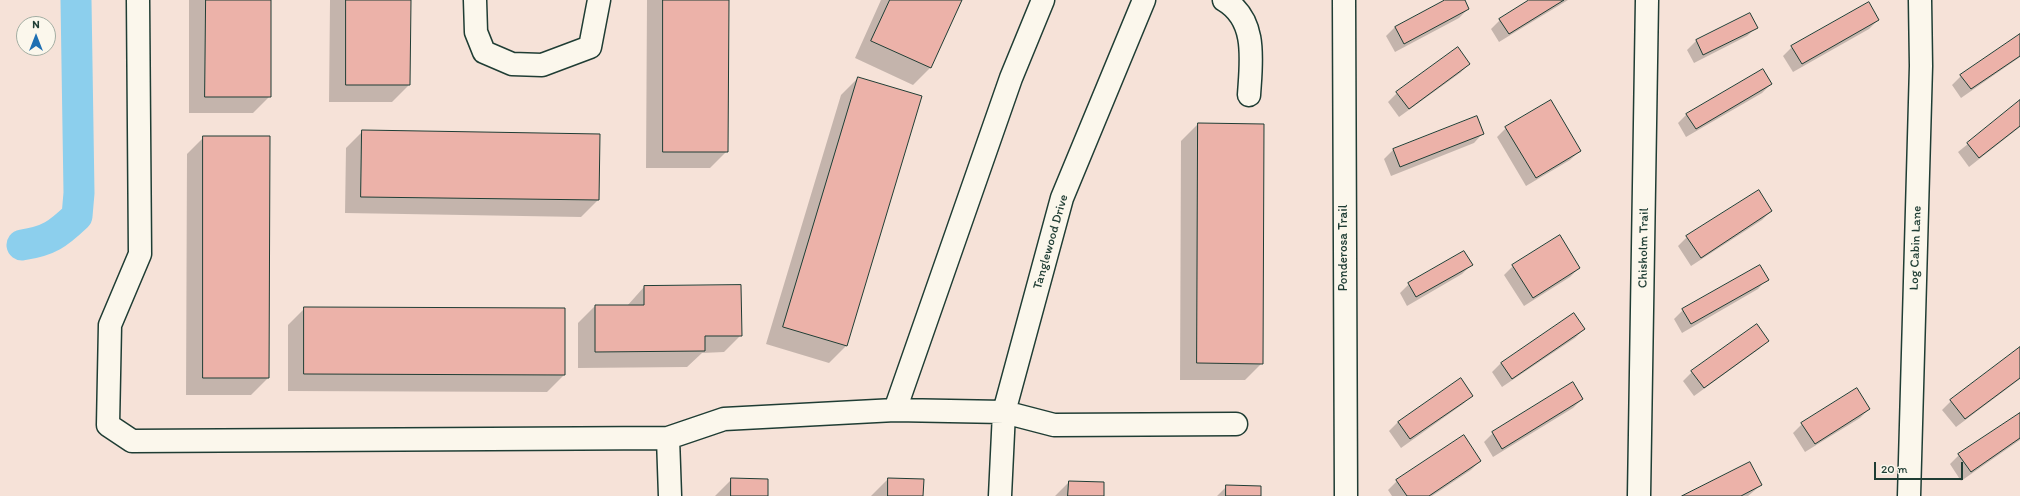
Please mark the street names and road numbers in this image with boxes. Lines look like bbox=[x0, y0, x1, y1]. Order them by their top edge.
street label: Tanglewood Drive bbox=[1030, 193, 1072, 291]
street label: Ponderosa Trail bbox=[1336, 205, 1352, 291]
street label: Log Cabin Lane bbox=[1907, 205, 1925, 291]
street label: Chisholm Trail bbox=[1636, 208, 1652, 288]

